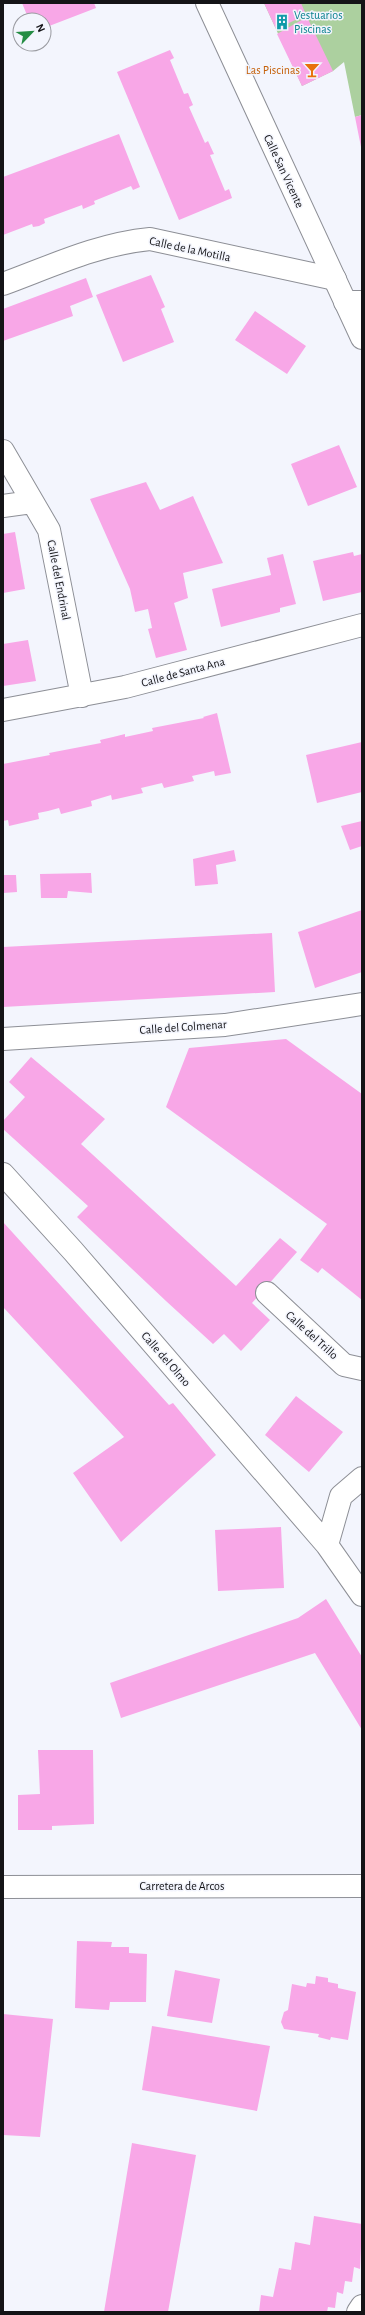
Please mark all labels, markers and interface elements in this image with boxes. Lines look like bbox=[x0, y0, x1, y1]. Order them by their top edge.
place label: Vestuarios Piscinas bbox=[294, 9, 343, 35]
north arrow bbox=[12, 12, 52, 52]
building icon: Vestuarios Piscinas bbox=[273, 13, 291, 31]
text: N bbox=[34, 22, 47, 34]
bar icon: Las Piscinas bbox=[303, 61, 321, 79]
place label: Las Piscinas bbox=[246, 64, 300, 76]
street label: Calle San Vicente bbox=[262, 132, 306, 210]
street label: Calle de la Motilla bbox=[148, 235, 232, 264]
street label: Calle del Endrinal bbox=[45, 539, 73, 621]
street label: Calle de Santa Ana bbox=[140, 655, 226, 689]
street label: Calle del Colmenar bbox=[139, 1018, 227, 1036]
street label: Calle del Trillo bbox=[284, 1309, 340, 1361]
street label: Calle del Olmo bbox=[139, 1329, 193, 1389]
street label: Carretera de Arcos bbox=[140, 1880, 224, 1892]

